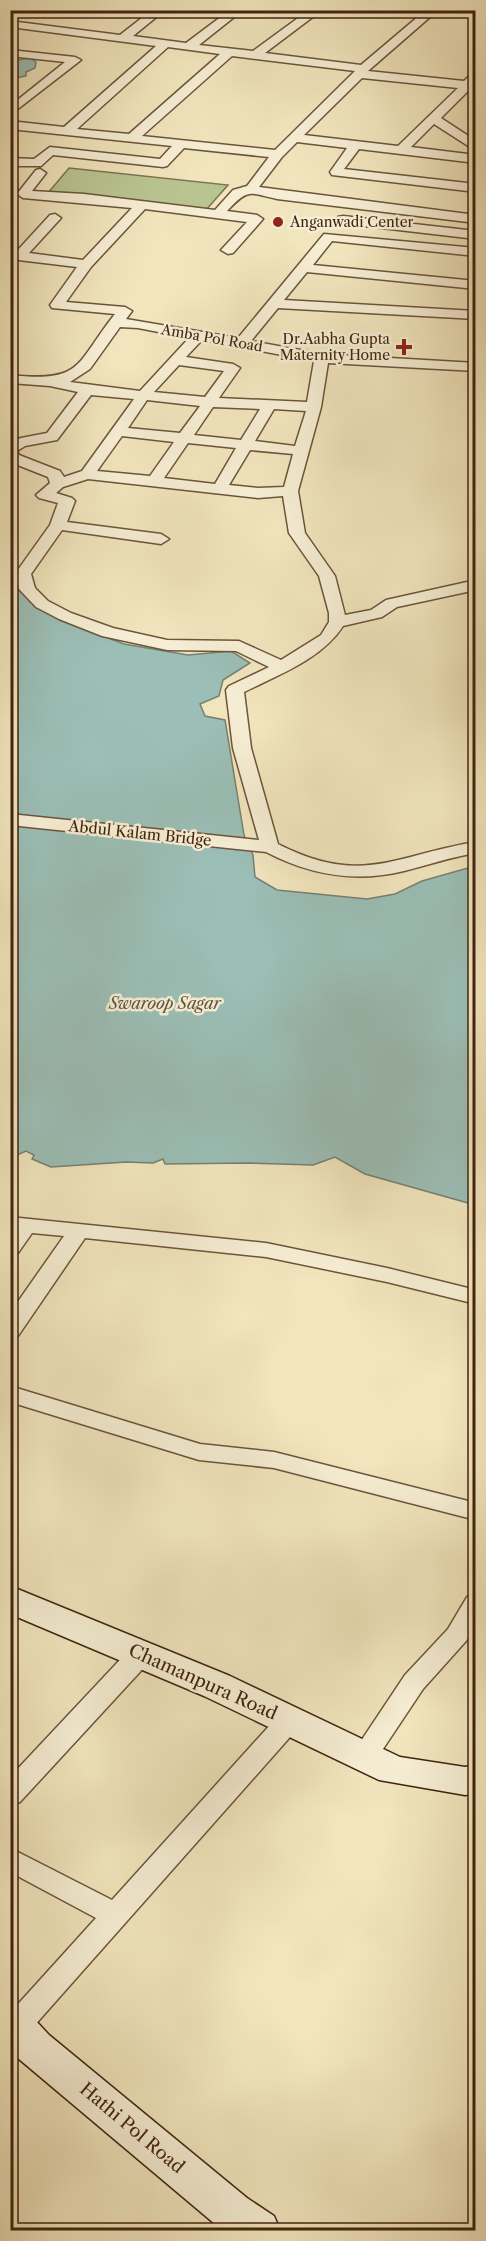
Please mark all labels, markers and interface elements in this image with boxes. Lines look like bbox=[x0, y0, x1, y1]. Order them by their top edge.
place label: Anganwadi Center bbox=[289, 213, 414, 231]
marker: Anganwadi Center bbox=[271, 215, 285, 229]
street label: Amba Pol Road bbox=[159, 320, 265, 356]
place label: Dr.Aabha Gupta Maternity Home bbox=[280, 330, 391, 364]
marker: Dr.Aabha Gupta Maternity Home bbox=[395, 338, 413, 356]
street label: Abdul Kalam Bridge bbox=[67, 816, 212, 850]
water label: Swaroop Sagar bbox=[108, 993, 223, 1013]
street label: Chamanpura Road bbox=[125, 1639, 281, 1725]
street label: Hathi Pol Road bbox=[75, 2078, 189, 2178]

